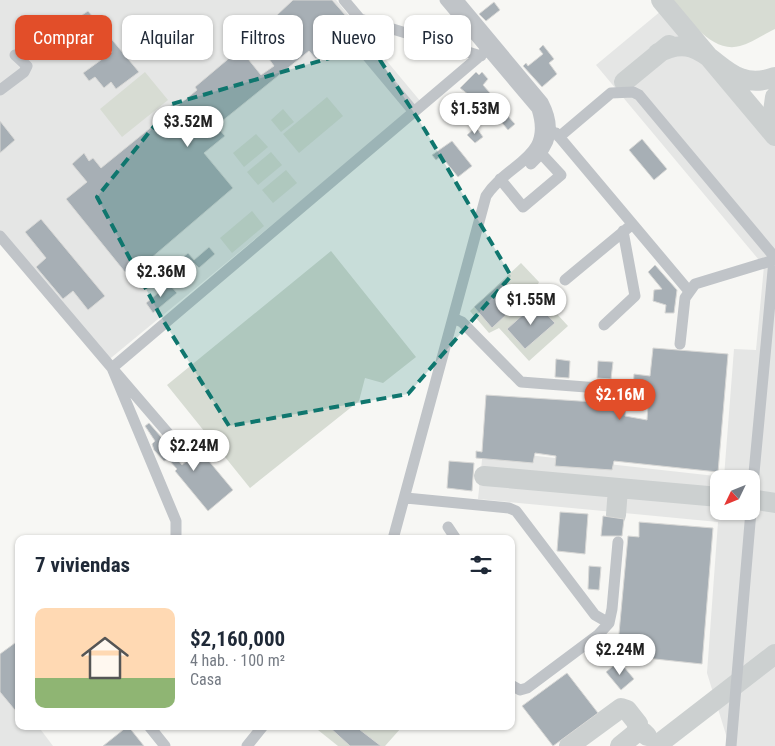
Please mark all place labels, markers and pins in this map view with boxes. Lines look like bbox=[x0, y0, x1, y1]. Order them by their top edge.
pin: $1.53M bbox=[434, 92, 516, 135]
pin: $3.52M bbox=[147, 106, 229, 148]
pin: $2.36M bbox=[120, 256, 202, 298]
pin: $1.55M bbox=[490, 284, 572, 326]
pin: $2.16M bbox=[579, 378, 661, 421]
pin: $2.24M bbox=[153, 430, 235, 472]
pin: $2.24M bbox=[579, 634, 661, 676]

